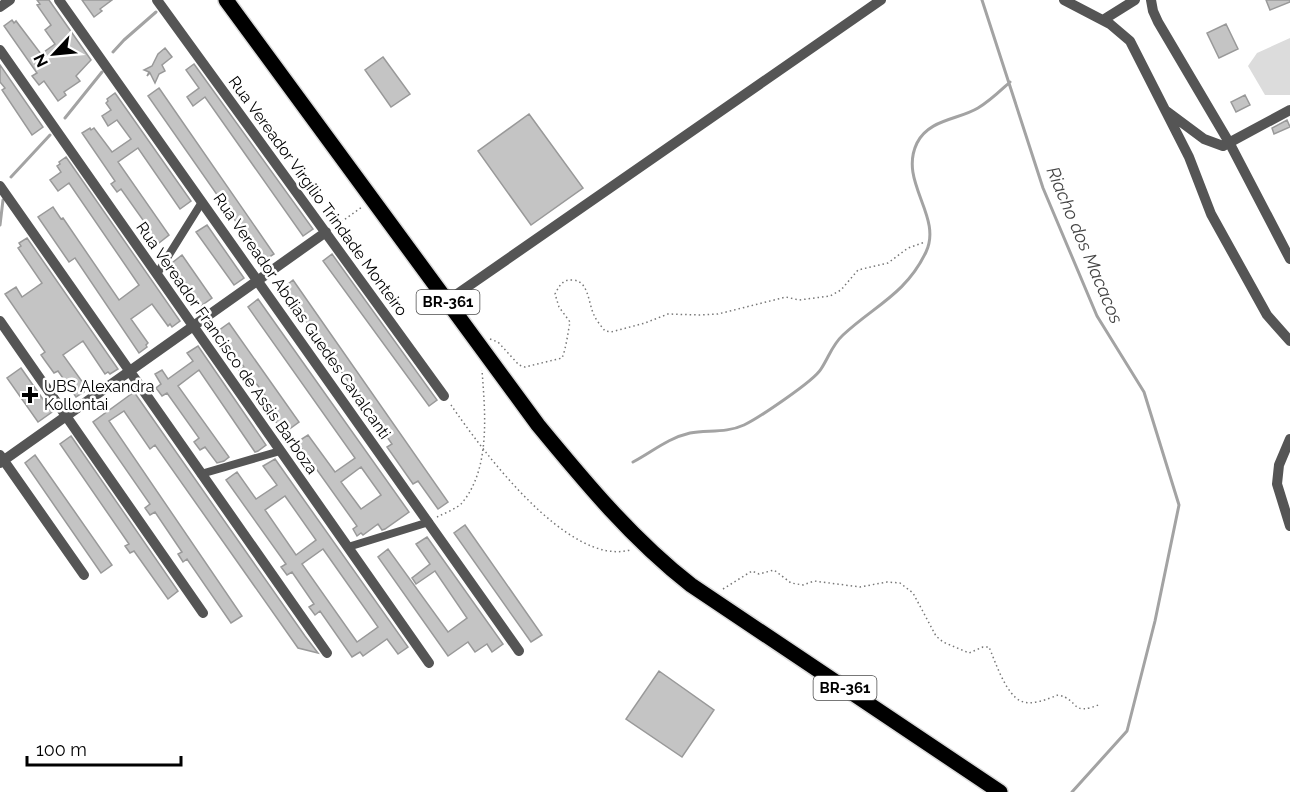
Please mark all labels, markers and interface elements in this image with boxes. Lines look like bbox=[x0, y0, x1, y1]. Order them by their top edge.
north arrow bbox=[24, 24, 84, 84]
text: N bbox=[30, 51, 52, 70]
street label: Rua Vereador Virgílio Trindade Monteiro bbox=[225, 72, 411, 320]
water label: Riacho dos Macacos bbox=[1042, 163, 1128, 327]
street label: Rua Vereador Abdias Guedes Cavalcanti bbox=[209, 189, 395, 443]
street label: Rua Vereador Francisco de Assis Barboza bbox=[132, 218, 322, 478]
road number: BR-361 bbox=[416, 290, 480, 314]
place label: UBS Alexandra Kollontai bbox=[44, 377, 155, 414]
marker: UBS Alexandra Kollontai bbox=[21, 386, 39, 404]
road number: BR-361 bbox=[814, 676, 876, 700]
scale bar bbox=[27, 729, 182, 767]
text: 100 m bbox=[36, 739, 87, 760]

